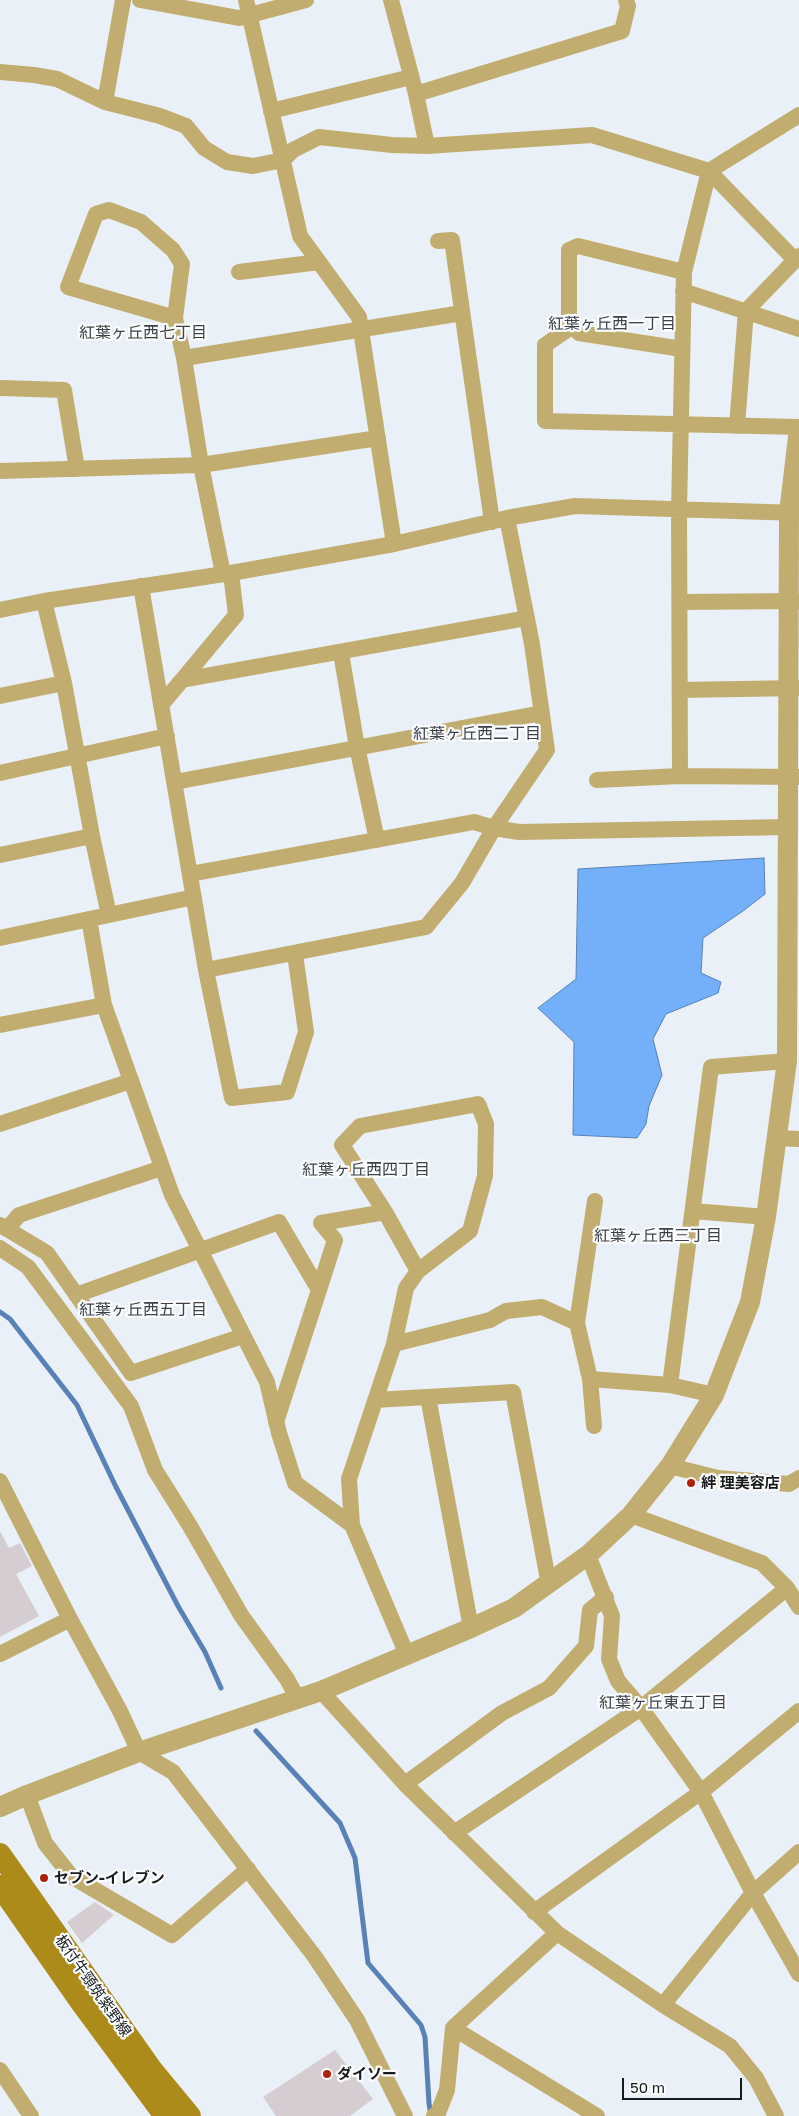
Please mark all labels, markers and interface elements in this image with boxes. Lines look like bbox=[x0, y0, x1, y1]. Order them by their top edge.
district label: 紅葉ヶ丘西一丁目 bbox=[548, 314, 676, 334]
district label: 紅葉ヶ丘西七丁目 bbox=[79, 323, 207, 343]
district label: 紅葉ヶ丘西二丁目 bbox=[413, 724, 541, 744]
district label: 紅葉ヶ丘西四丁目 bbox=[302, 1160, 430, 1180]
district label: 紅葉ヶ丘西三丁目 bbox=[594, 1226, 722, 1246]
district label: 紅葉ヶ丘西五丁目 bbox=[79, 1300, 207, 1320]
place label: 絆 理美容店 bbox=[701, 1474, 780, 1492]
marker: 絆 理美容店 bbox=[685, 1477, 697, 1489]
district label: 紅葉ヶ丘東五丁目 bbox=[599, 1693, 727, 1713]
place label: セブン-イレブン bbox=[54, 1869, 165, 1887]
marker: セブン-イレブン bbox=[38, 1872, 50, 1884]
street label: 板付牛頸筑紫野線 bbox=[51, 1932, 135, 2040]
place label: ダイソー bbox=[337, 2065, 397, 2083]
marker: ダイソー bbox=[321, 2068, 333, 2080]
scale bar bbox=[624, 2068, 744, 2100]
text: 50 m bbox=[630, 2078, 665, 2096]

